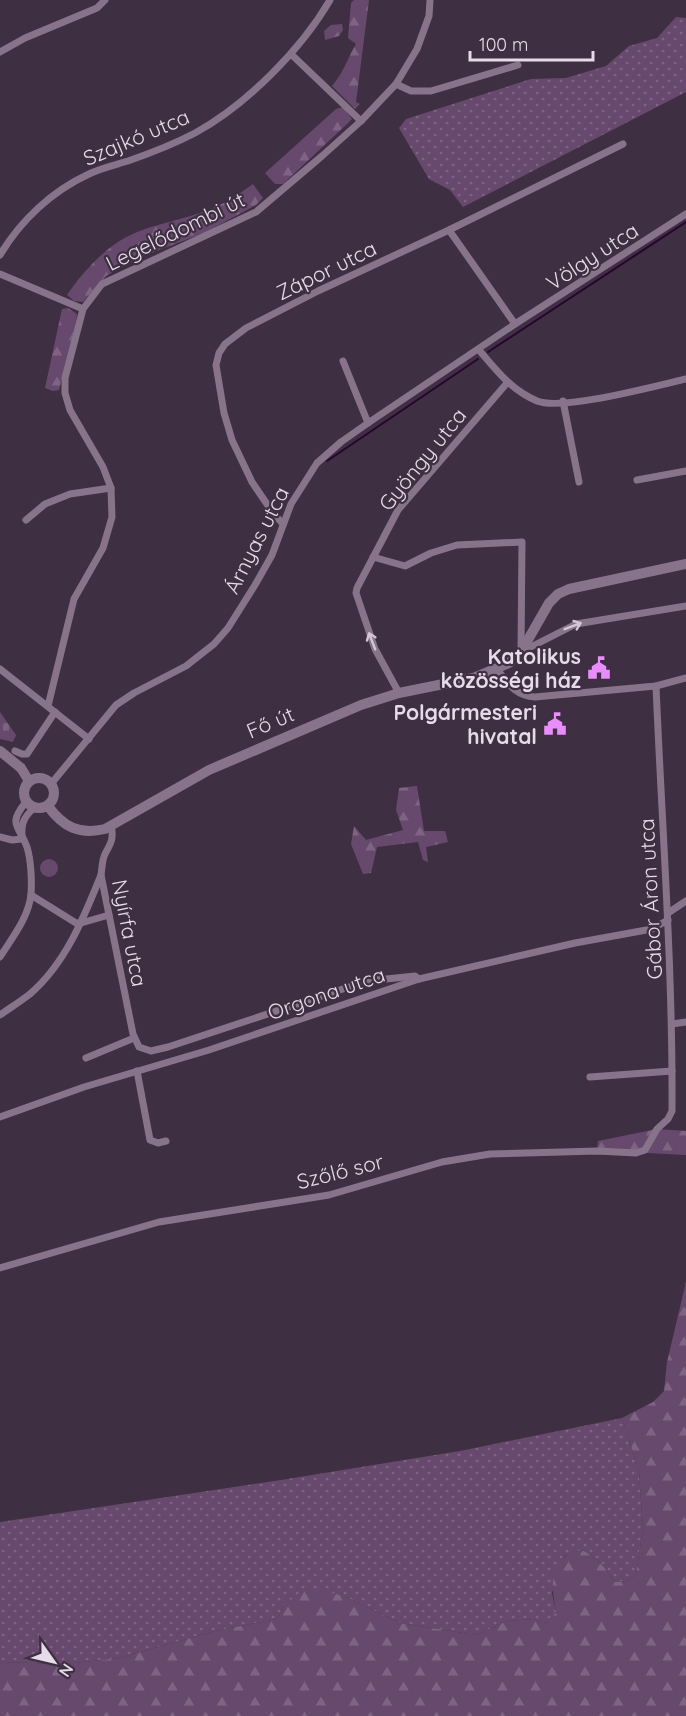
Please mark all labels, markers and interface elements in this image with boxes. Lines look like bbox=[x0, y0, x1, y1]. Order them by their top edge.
scale bar bbox=[470, 24, 593, 62]
text: 100 m bbox=[479, 33, 528, 56]
street label: Szajkó utca bbox=[79, 103, 193, 171]
street label: Legelődombi út bbox=[101, 186, 249, 276]
street label: Völgy utca bbox=[541, 217, 643, 295]
street label: Zápor utca bbox=[272, 235, 380, 305]
street label: Gyöngy utca bbox=[373, 402, 471, 516]
street label: Árnyas utca bbox=[218, 482, 294, 598]
one-way arrow bbox=[564, 620, 582, 631]
one-way arrow bbox=[366, 632, 377, 651]
place label: Katolikus közösségi ház bbox=[440, 643, 581, 693]
public building icon: Katolikus közösségi ház bbox=[586, 655, 612, 681]
place label: Polgármesteri hivatal bbox=[394, 699, 537, 749]
street label: Fő út bbox=[242, 700, 298, 744]
public building icon: Polgármesteri hivatal bbox=[542, 711, 568, 737]
street label: Gábor Áron utca bbox=[633, 818, 667, 980]
street label: Nyírfa utca bbox=[107, 877, 153, 989]
street label: Orgona utca bbox=[264, 961, 388, 1025]
street label: Szőlő sor bbox=[294, 1148, 386, 1194]
north arrow bbox=[24, 1632, 84, 1692]
text: N bbox=[55, 1660, 78, 1681]

